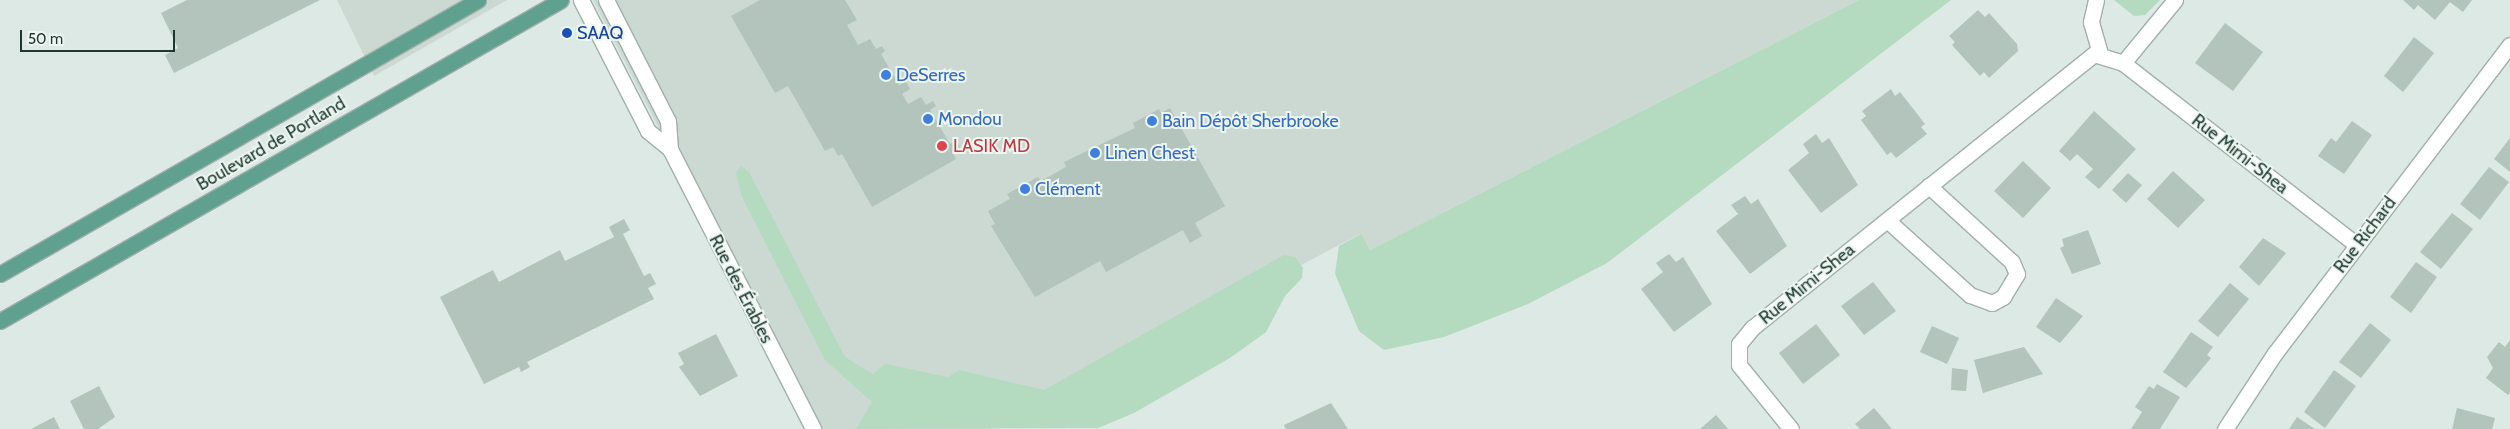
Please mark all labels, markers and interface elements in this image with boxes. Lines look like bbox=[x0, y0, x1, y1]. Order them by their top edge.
scale bar bbox=[22, 20, 178, 52]
place label: SAAQ bbox=[577, 22, 623, 44]
marker: SAAQ bbox=[561, 27, 573, 39]
text: 50 m bbox=[28, 30, 63, 48]
place label: DeSerres bbox=[896, 64, 965, 86]
marker: DeSerres bbox=[880, 69, 892, 81]
street label: Boulevard de Portland bbox=[193, 93, 349, 195]
place label: Mondou bbox=[938, 108, 1002, 130]
place label: Bain Dépôt Sherbrooke bbox=[1162, 110, 1339, 132]
street label: Rue Mimi-Shea bbox=[2187, 110, 2293, 198]
marker: Mondou bbox=[922, 113, 934, 125]
marker: Bain Dépôt Sherbrooke bbox=[1146, 115, 1158, 127]
place label: LASIK MD bbox=[953, 135, 1030, 157]
marker: LASIK MD bbox=[935, 139, 949, 153]
place label: Linen Chest bbox=[1105, 142, 1195, 164]
marker: Linen Chest bbox=[1089, 147, 1101, 159]
place label: Clément bbox=[1035, 178, 1100, 200]
marker: Clément bbox=[1019, 183, 1031, 195]
street label: Rue Richard bbox=[2329, 193, 2401, 277]
street label: Rue des Érables bbox=[704, 231, 778, 347]
street label: Rue Mimi-Shea bbox=[1755, 239, 1859, 329]

